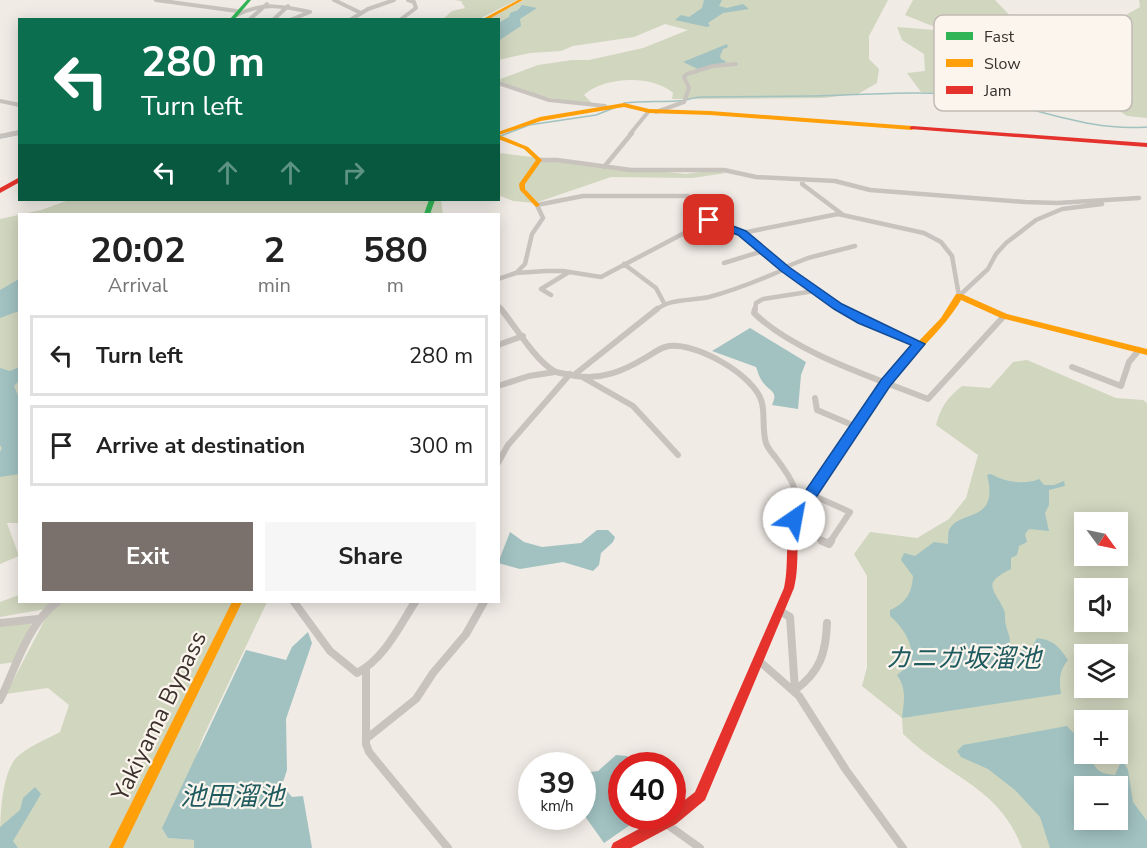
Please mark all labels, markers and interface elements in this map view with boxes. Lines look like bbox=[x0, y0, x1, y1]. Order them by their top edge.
legend bbox=[934, 15, 1132, 111]
text: Fast bbox=[984, 26, 1015, 48]
text: 280 m bbox=[141, 34, 265, 91]
icon: left bbox=[42, 42, 120, 120]
text: Slow bbox=[984, 53, 1021, 75]
text: Jam bbox=[983, 80, 1011, 102]
text: Turn left bbox=[141, 88, 242, 125]
icon: left bbox=[148, 156, 181, 189]
icon: ahead bbox=[211, 156, 244, 189]
icon: ahead bbox=[274, 156, 307, 189]
icon: right bbox=[337, 156, 370, 189]
pin bbox=[683, 194, 734, 245]
icon: arrive bbox=[692, 203, 725, 236]
text: 20:02 bbox=[90, 226, 186, 275]
text: 2 bbox=[263, 226, 285, 275]
text: 580 bbox=[363, 226, 428, 275]
text: Arrival bbox=[108, 272, 168, 299]
text: min bbox=[258, 272, 291, 299]
text: m bbox=[387, 272, 404, 299]
icon: left bbox=[45, 339, 78, 372]
text: Turn left bbox=[96, 341, 183, 371]
text: 280 m bbox=[409, 341, 473, 371]
icon: arrive bbox=[45, 429, 78, 462]
text: Arrive at destination bbox=[96, 431, 305, 461]
text: 300 m bbox=[409, 431, 473, 461]
position arrow bbox=[762, 487, 826, 551]
north arrow bbox=[1074, 512, 1128, 566]
map controls bbox=[1074, 512, 1128, 830]
button: Exit bbox=[42, 522, 253, 591]
button: Share bbox=[265, 522, 476, 591]
button: sound bbox=[1074, 578, 1128, 632]
street label: Yakiyama Bypass bbox=[104, 626, 214, 807]
water label: カニガ坂溜池 bbox=[885, 641, 1044, 676]
button: layers bbox=[1074, 644, 1128, 698]
button: + bbox=[1074, 710, 1128, 764]
speed limit sign: 40 bbox=[608, 752, 686, 830]
text: 39 bbox=[539, 763, 575, 804]
button: − bbox=[1074, 776, 1128, 830]
water label: 池田溜池 bbox=[180, 779, 287, 814]
text: km/h bbox=[540, 796, 574, 816]

